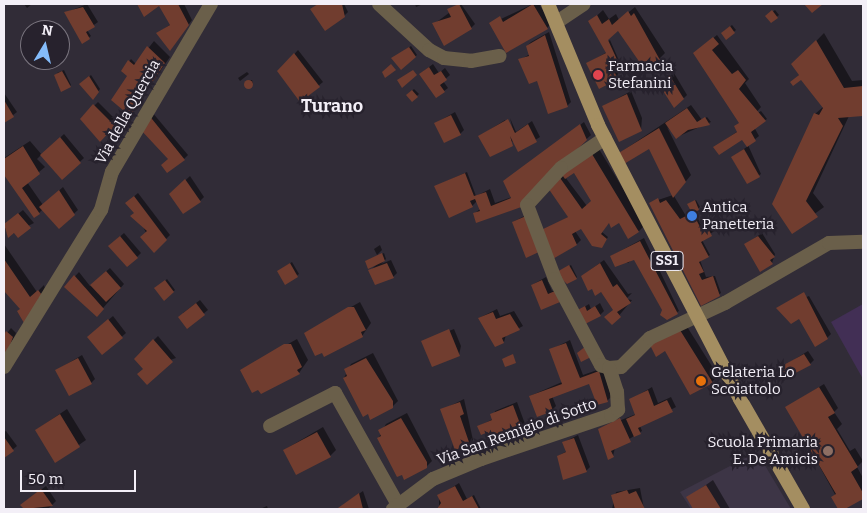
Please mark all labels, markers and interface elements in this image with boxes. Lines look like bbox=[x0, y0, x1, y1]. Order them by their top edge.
north arrow bbox=[20, 20, 70, 70]
text: N bbox=[41, 21, 54, 40]
street label: Via della Quercia bbox=[92, 57, 164, 167]
place label: Farmacia Stefanini bbox=[608, 57, 673, 92]
marker: Farmacia Stefanini bbox=[592, 69, 604, 81]
district label: Turano bbox=[301, 95, 363, 117]
place label: Antica Panetteria bbox=[702, 198, 774, 233]
marker: Antica Panetteria bbox=[686, 210, 698, 222]
road number: SS1 bbox=[650, 250, 684, 272]
place label: Gelateria Lo Scoiattolo bbox=[711, 363, 795, 398]
marker: Gelateria Lo Scoiattolo bbox=[695, 375, 707, 387]
street label: Via San Remigio di Sotto bbox=[435, 395, 599, 469]
place label: Scuola Primaria E. De Amicis bbox=[707, 433, 818, 468]
marker: Scuola Primaria E. De Amicis bbox=[822, 445, 834, 457]
scale bar bbox=[22, 460, 139, 492]
text: 50 m bbox=[28, 470, 63, 488]

